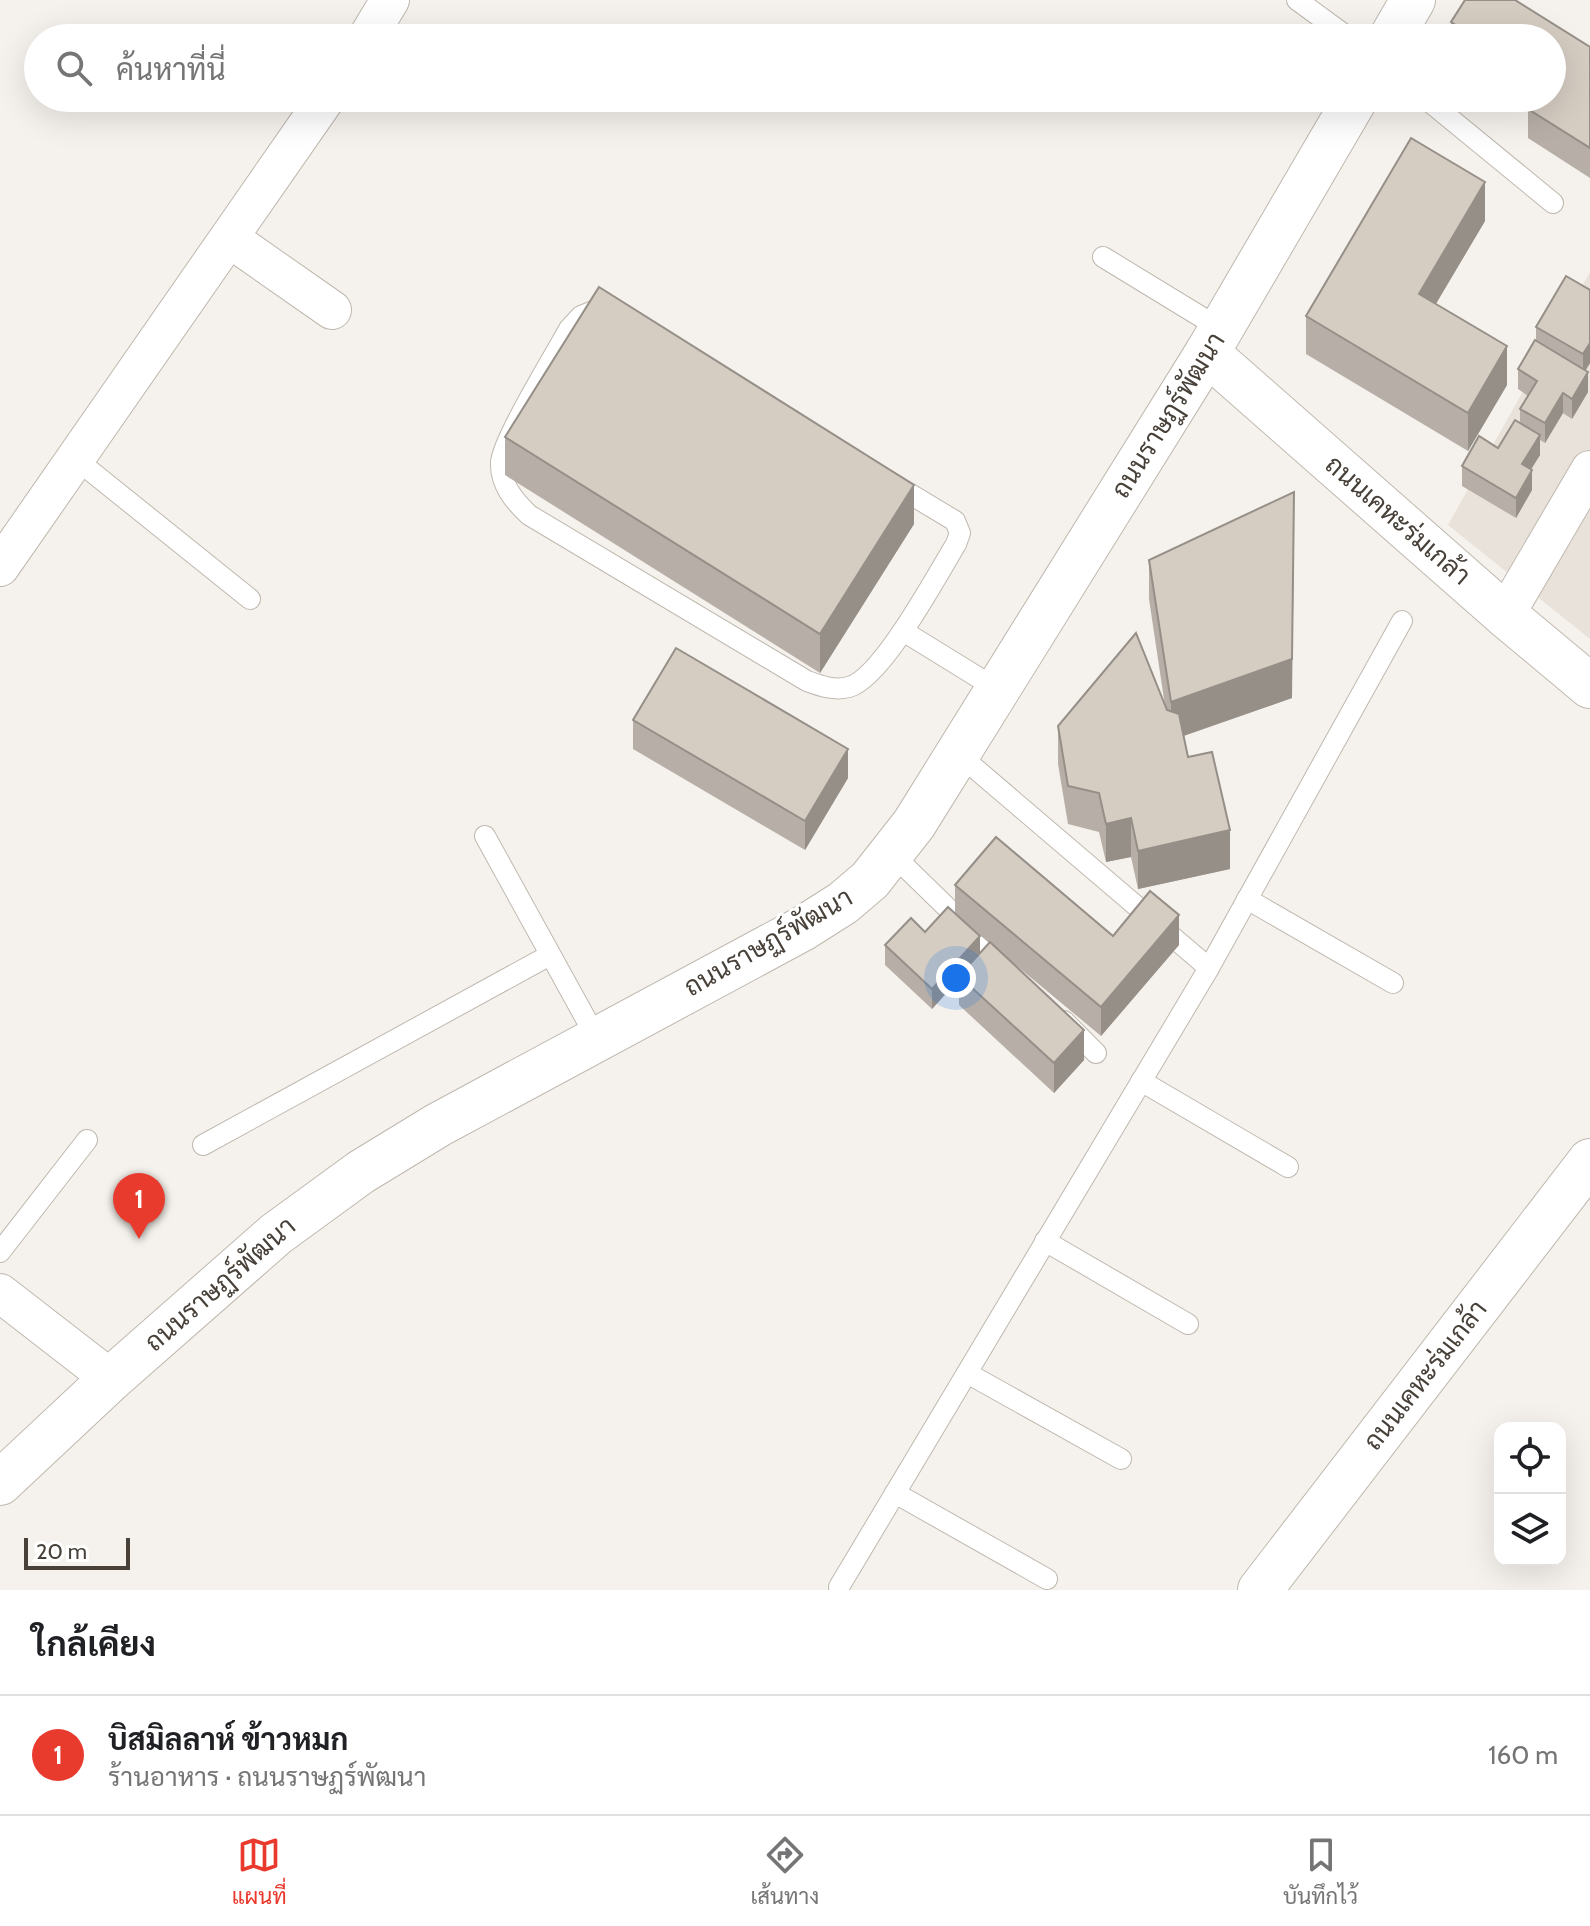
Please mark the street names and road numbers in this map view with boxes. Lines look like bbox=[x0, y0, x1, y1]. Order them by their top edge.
street label: ถนนราษฏร์พัฒนา bbox=[1103, 326, 1233, 505]
street label: ถนนเคหะร่มเกล้า bbox=[1319, 448, 1477, 592]
street label: ถนนราษฏร์พัฒนา bbox=[678, 880, 859, 1005]
street label: ถนนราษฏร์พัฒนา bbox=[138, 1209, 303, 1360]
street label: ถนนเคหะร่มเกล้า bbox=[1356, 1294, 1494, 1456]

